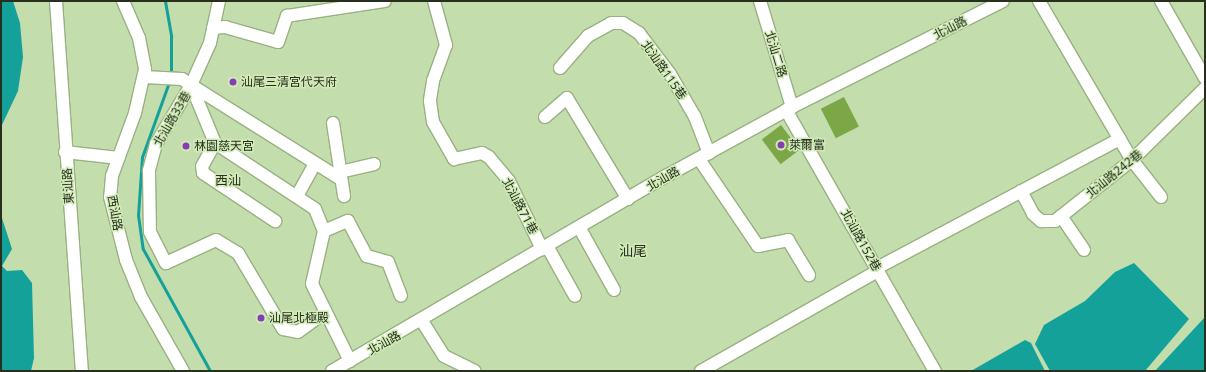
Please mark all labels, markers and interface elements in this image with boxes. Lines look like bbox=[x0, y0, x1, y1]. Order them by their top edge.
street label: 北汕路 bbox=[931, 13, 969, 43]
street label: 北汕二路 bbox=[762, 29, 790, 79]
street label: 北汕路115巷 bbox=[638, 38, 690, 102]
place label: 汕尾三清宮代天府 bbox=[241, 75, 337, 89]
marker: 汕尾三清宮代天府 bbox=[228, 77, 238, 87]
street label: 北汕路33巷 bbox=[150, 89, 194, 149]
place label: 萊爾富 bbox=[789, 138, 825, 152]
place label: 林園慈天宮 bbox=[194, 139, 254, 153]
marker: 萊爾富 bbox=[776, 140, 786, 150]
marker: 林園慈天宮 bbox=[181, 141, 191, 151]
street label: 北汕路242巷 bbox=[1083, 147, 1145, 201]
street label: 北汕路 bbox=[644, 164, 682, 194]
street label: 東汕路 bbox=[60, 168, 76, 204]
district label: 西汕 bbox=[215, 172, 241, 188]
street label: 北汕路71巷 bbox=[499, 175, 541, 237]
street label: 西汕路 bbox=[105, 194, 125, 232]
street label: 北汕路152巷 bbox=[838, 207, 884, 273]
district label: 汕尾 bbox=[619, 243, 647, 259]
place label: 汕尾北極殿 bbox=[269, 311, 329, 325]
marker: 汕尾北極殿 bbox=[256, 313, 266, 323]
street label: 北汕路 bbox=[365, 328, 403, 358]

